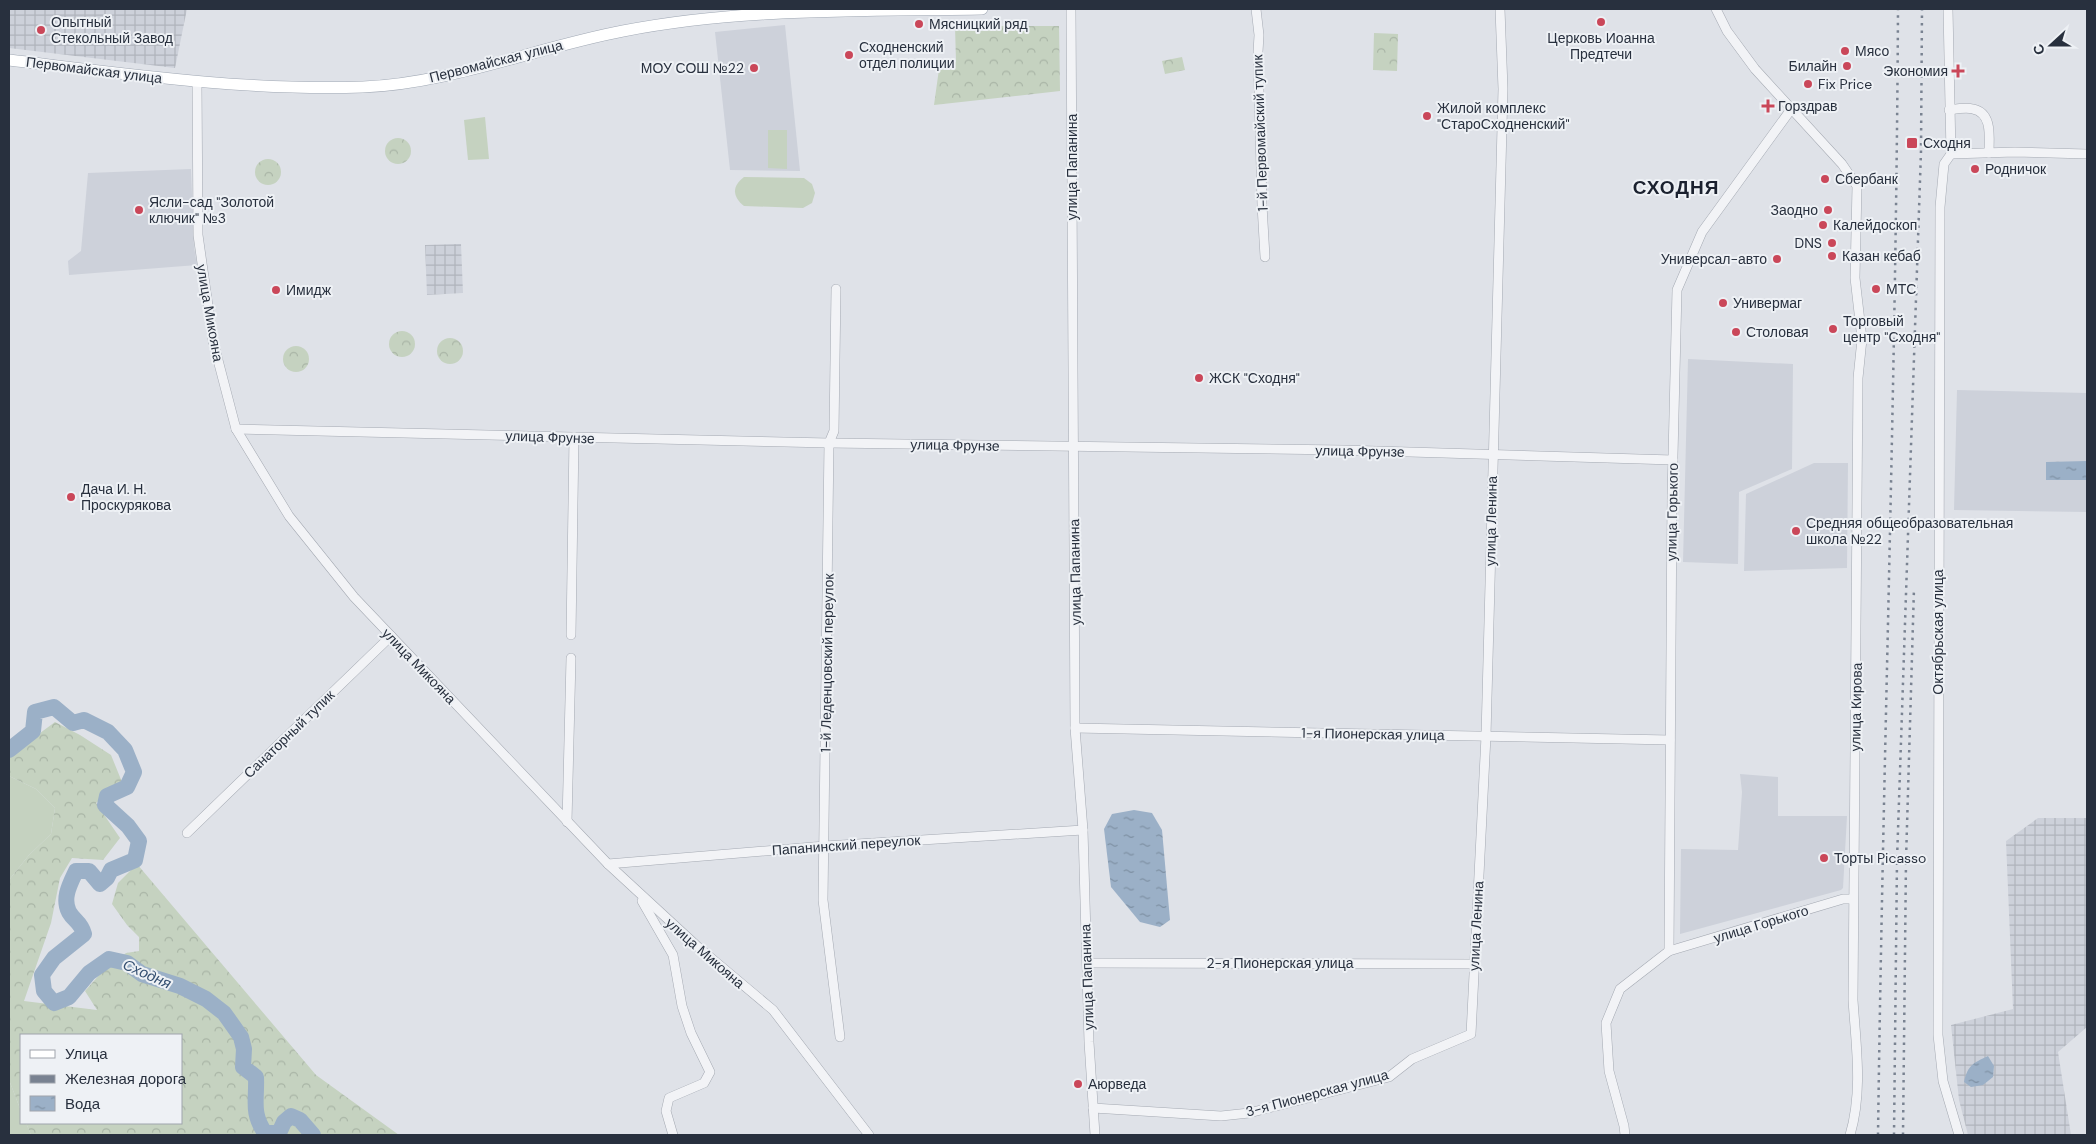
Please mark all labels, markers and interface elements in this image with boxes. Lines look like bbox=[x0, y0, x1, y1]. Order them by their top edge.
place label: Опытный Стекольный Завод bbox=[51, 13, 173, 47]
place label: Мясницкий ряд bbox=[929, 15, 1028, 33]
marker: Церковь Иоанна Предтечи bbox=[1595, 16, 1607, 28]
marker: Мясницкий ряд bbox=[913, 18, 925, 30]
north arrow bbox=[2026, 20, 2076, 70]
marker: Опытный Стекольный Завод bbox=[35, 24, 47, 36]
place label: Церковь Иоанна Предтечи bbox=[1547, 29, 1655, 63]
street label: Первомайская улица bbox=[427, 36, 565, 86]
place label: Сходненский отдел полиции bbox=[859, 38, 955, 72]
place label: Мясо bbox=[1855, 42, 1889, 60]
text: С bbox=[2029, 42, 2049, 58]
marker: Мясо bbox=[1839, 45, 1851, 57]
marker: Сходненский отдел полиции bbox=[843, 49, 855, 61]
street label: Первомайская улица bbox=[25, 53, 163, 87]
street label: 1-й Первомайский тупик bbox=[1248, 53, 1272, 212]
place label: Билайн bbox=[1788, 57, 1837, 75]
place label: МОУ СОШ №22 bbox=[641, 59, 744, 77]
marker: Билайн bbox=[1841, 60, 1853, 72]
marker: МОУ СОШ №22 bbox=[748, 62, 760, 74]
place label: Экономия bbox=[1883, 62, 1948, 80]
marker: Экономия bbox=[1952, 65, 1964, 77]
place label: Fix Price bbox=[1818, 75, 1872, 93]
marker: Fix Price bbox=[1802, 78, 1814, 90]
place label: Горздрав bbox=[1778, 97, 1837, 115]
place label: Жилой комплекс "СтароСходненский" bbox=[1437, 99, 1570, 133]
marker: Горздрав bbox=[1762, 100, 1774, 112]
marker: Жилой комплекс "СтароСходненский" bbox=[1421, 110, 1433, 122]
street label: улица Папанина bbox=[1063, 114, 1081, 220]
place label: Сходня bbox=[1923, 134, 1971, 152]
marker: Сходня bbox=[1905, 136, 1919, 150]
place label: Родничок bbox=[1985, 160, 2047, 178]
marker: Родничок bbox=[1969, 163, 1981, 175]
place label: Сбербанк bbox=[1835, 170, 1899, 188]
marker: Сбербанк bbox=[1819, 173, 1831, 185]
district label: СХОДНЯ bbox=[1633, 175, 1719, 200]
place label: Ясли-сад "Золотой ключик" №3 bbox=[149, 193, 274, 227]
place label: Заодно bbox=[1771, 201, 1818, 219]
marker: Ясли-сад "Золотой ключик" №3 bbox=[133, 204, 145, 216]
marker: Заодно bbox=[1822, 204, 1834, 216]
place label: Калейдоскоп bbox=[1833, 216, 1917, 234]
marker: Калейдоскоп bbox=[1817, 219, 1829, 231]
place label: DNS bbox=[1795, 234, 1822, 252]
marker: DNS bbox=[1826, 237, 1838, 249]
place label: Казан кебаб bbox=[1842, 247, 1921, 265]
place label: Универсал-авто bbox=[1661, 250, 1767, 268]
marker: Казан кебаб bbox=[1826, 250, 1838, 262]
marker: Универсал-авто bbox=[1771, 253, 1783, 265]
street label: улица Микояна bbox=[193, 263, 227, 363]
place label: МТС bbox=[1886, 280, 1916, 298]
place label: Имидж bbox=[286, 281, 332, 299]
marker: МТС bbox=[1870, 283, 1882, 295]
marker: Имидж bbox=[270, 284, 282, 296]
place label: Универмаг bbox=[1733, 294, 1802, 312]
marker: Универмаг bbox=[1717, 297, 1729, 309]
place label: Торговый центр "Сходня" bbox=[1843, 312, 1940, 346]
place label: Столовая bbox=[1746, 323, 1809, 341]
marker: Торговый центр "Сходня" bbox=[1827, 323, 1839, 335]
marker: Столовая bbox=[1730, 326, 1742, 338]
place label: ЖСК "Сходня" bbox=[1209, 369, 1300, 387]
marker: ЖСК "Сходня" bbox=[1193, 372, 1205, 384]
street label: улица Фрунзе bbox=[505, 426, 595, 448]
street label: улица Фрунзе bbox=[910, 435, 1000, 455]
street label: улица Фрунзе bbox=[1315, 441, 1405, 461]
street label: улица Горького bbox=[1662, 462, 1682, 561]
street label: улица Ленина bbox=[1481, 476, 1501, 566]
place label: Дача И. Н. Проскурякова bbox=[81, 480, 171, 514]
marker: Дача И. Н. Проскурякова bbox=[65, 491, 77, 503]
place label: Средняя общеобразовательная школа №22 bbox=[1806, 514, 2013, 548]
street label: улица Папанина bbox=[1065, 518, 1085, 625]
marker: Средняя общеобразовательная школа №22 bbox=[1790, 525, 1802, 537]
street label: Октябрьская улица bbox=[1929, 569, 1947, 695]
street label: 1-й Леденцовский переулок bbox=[816, 572, 838, 753]
street label: улица Микояна bbox=[378, 624, 460, 708]
street label: улица Кирова bbox=[1846, 662, 1866, 752]
street label: Санаторный тупик bbox=[240, 685, 339, 782]
street label: 1-я Пионерская улица bbox=[1301, 724, 1445, 744]
street label: Папанинский переулок bbox=[771, 831, 922, 859]
place label: Торты Picasso bbox=[1834, 849, 1926, 867]
marker: Торты Picasso bbox=[1818, 852, 1830, 864]
street label: улица Ленина bbox=[1465, 880, 1487, 972]
street label: улица Горького bbox=[1711, 901, 1811, 947]
street label: улица Микояна bbox=[662, 914, 748, 992]
street label: улица Папанина bbox=[1076, 923, 1098, 1031]
water label: Сходня bbox=[120, 954, 174, 994]
street label: 2-я Пионерская улица bbox=[1207, 954, 1354, 972]
legend bbox=[20, 1034, 182, 1124]
text: Улица bbox=[65, 1044, 108, 1064]
street label: 3-я Пионерская улица bbox=[1244, 1065, 1391, 1121]
text: Железная дорога bbox=[65, 1069, 187, 1089]
place label: Аюрведа bbox=[1088, 1075, 1147, 1093]
marker: Аюрведа bbox=[1072, 1078, 1084, 1090]
text: Вода bbox=[65, 1094, 101, 1114]

